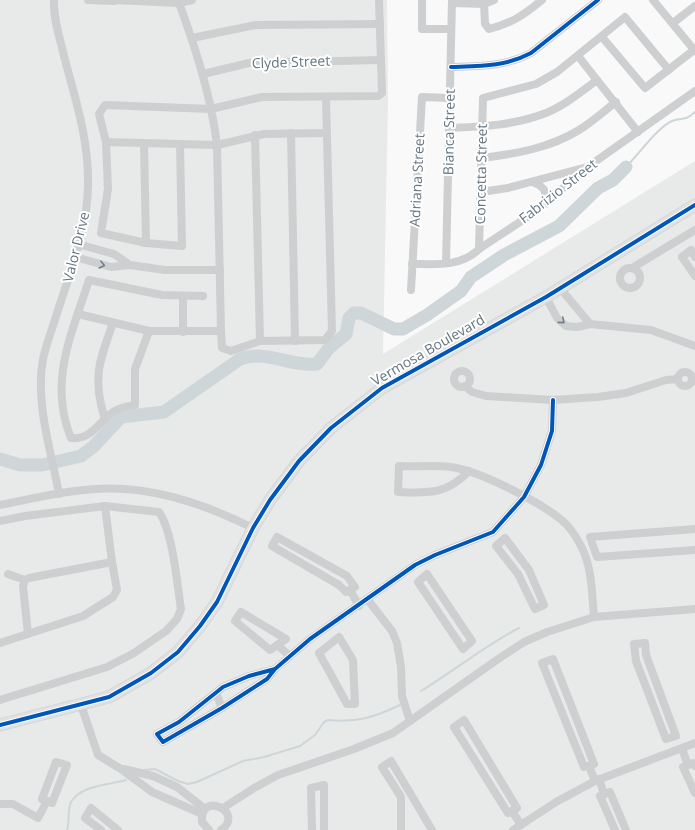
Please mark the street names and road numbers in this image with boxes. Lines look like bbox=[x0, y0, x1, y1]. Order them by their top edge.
street label: Clyde Street bbox=[251, 51, 331, 72]
street label: Bianca Street bbox=[438, 89, 459, 175]
street label: Concetta Street bbox=[470, 123, 491, 225]
street label: Adriana Street bbox=[405, 133, 428, 227]
street label: Fabrizio Street bbox=[515, 154, 601, 227]
street label: Valor Drive bbox=[58, 210, 93, 284]
street label: Vermosa Boulevard bbox=[368, 309, 488, 390]

